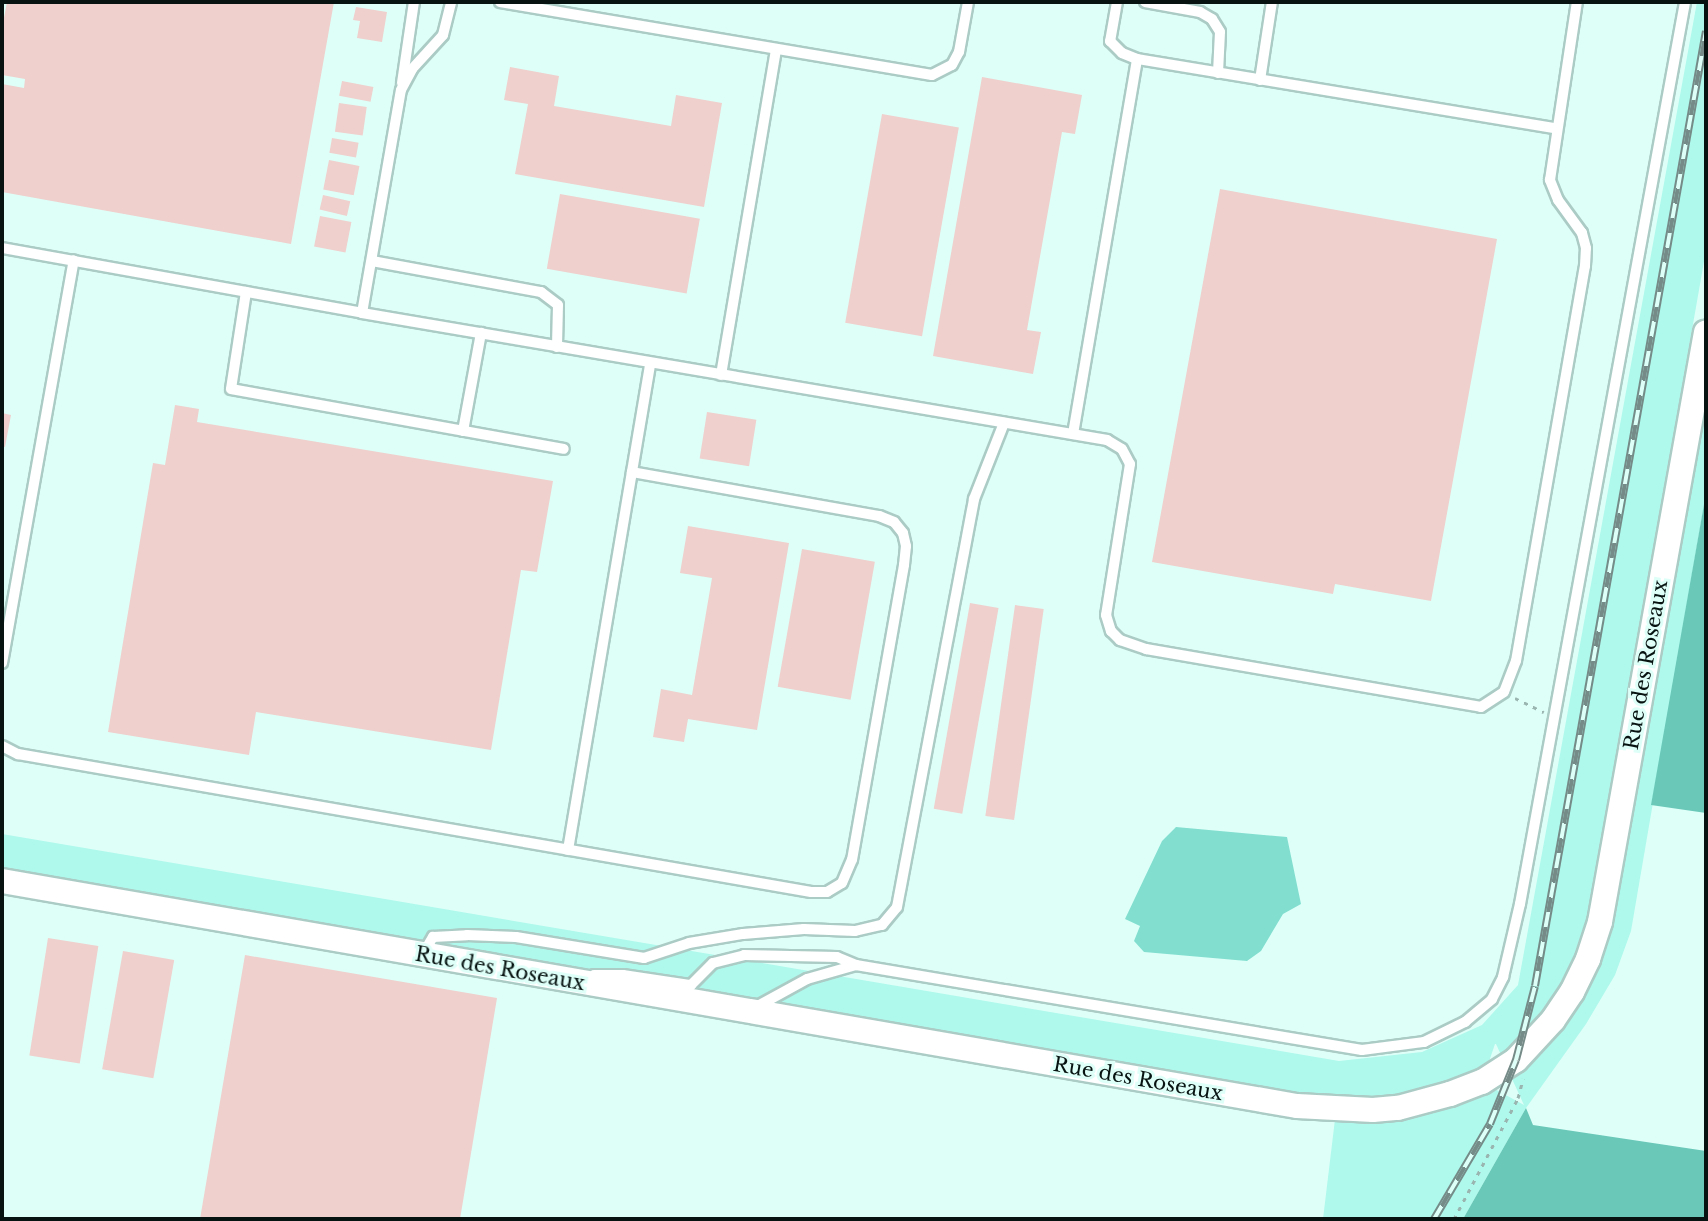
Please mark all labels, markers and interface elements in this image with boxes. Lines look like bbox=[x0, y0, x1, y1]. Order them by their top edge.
street label: Rue des Roseaux bbox=[1619, 578, 1673, 752]
street label: Rue des Roseaux bbox=[413, 942, 587, 996]
street label: Rue des Roseaux bbox=[1051, 1052, 1225, 1106]

